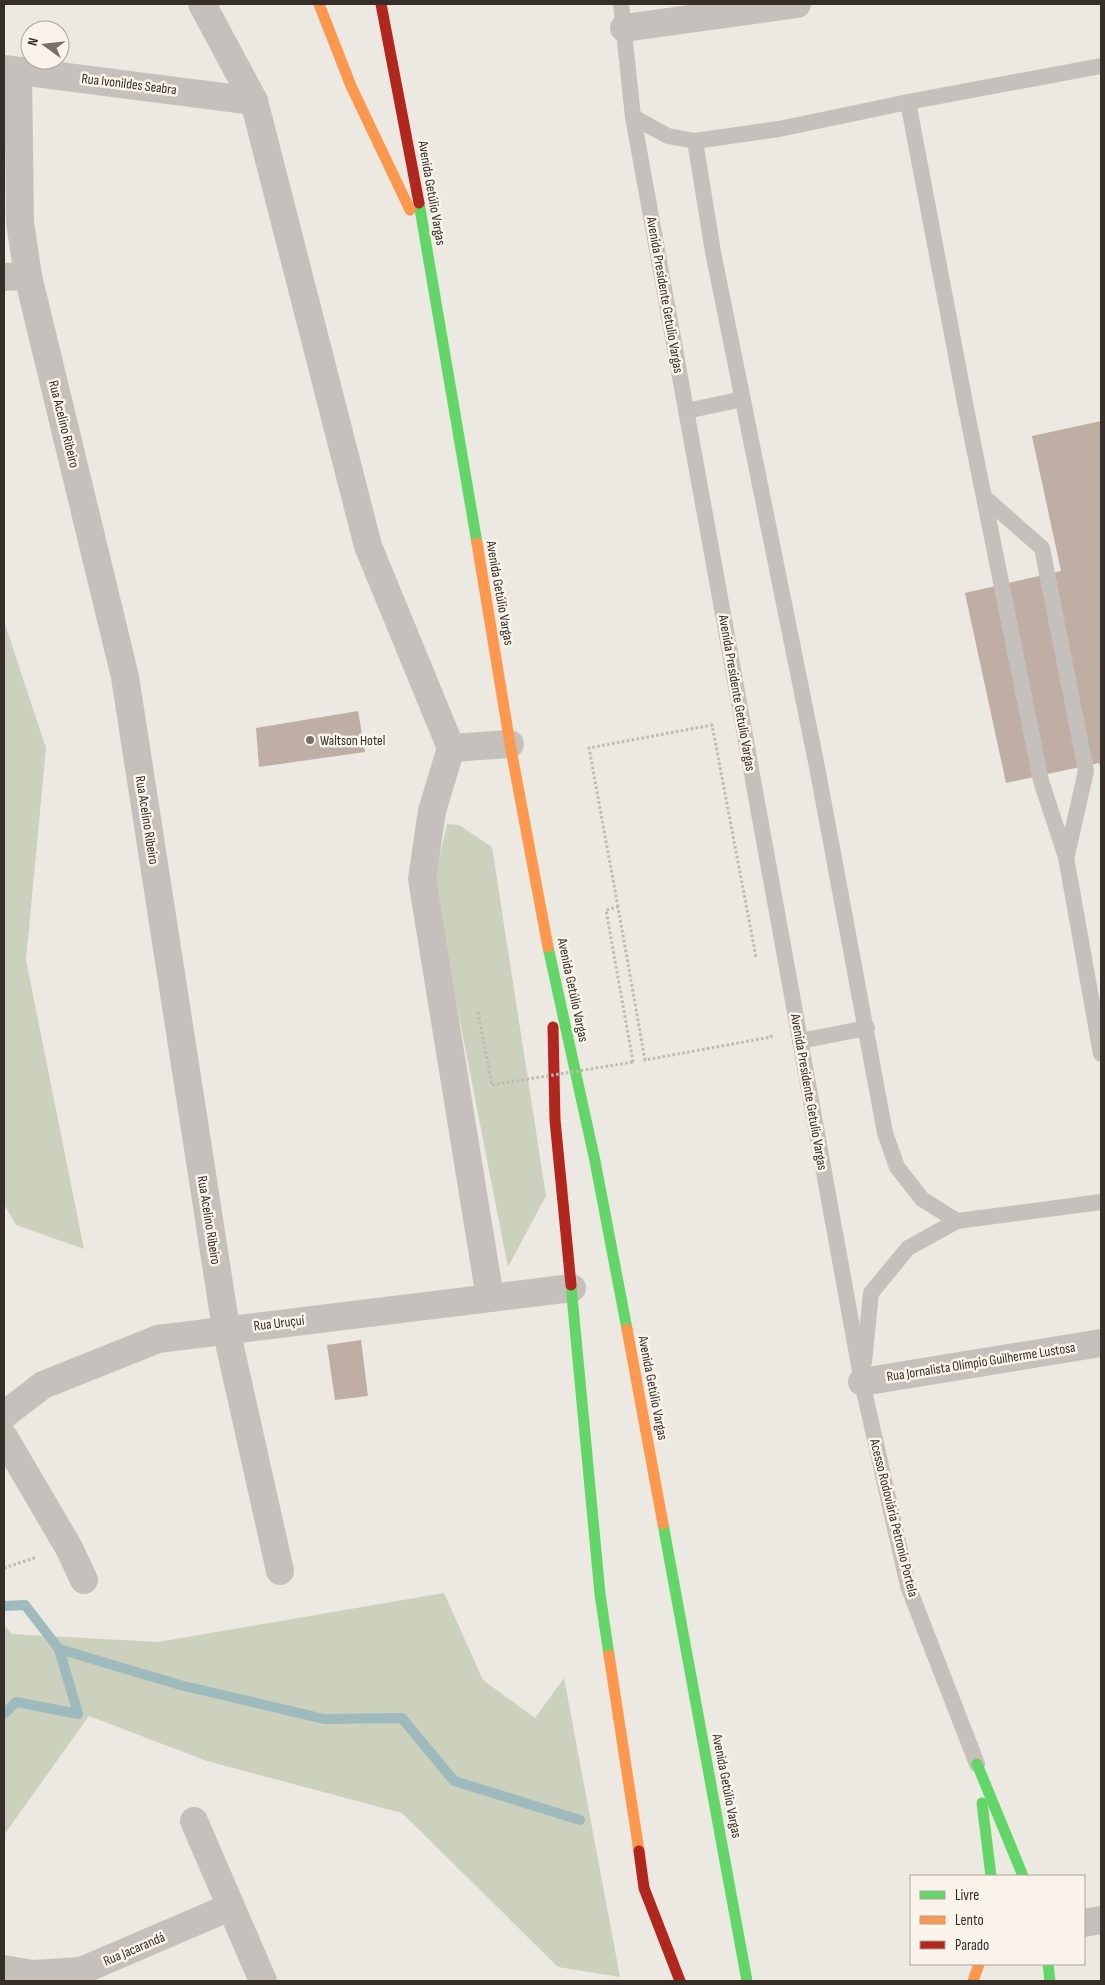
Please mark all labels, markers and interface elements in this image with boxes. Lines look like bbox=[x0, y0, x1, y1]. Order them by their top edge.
north arrow bbox=[20, 20, 70, 70]
text: N bbox=[24, 36, 42, 48]
street label: Rua Ivonildes Seabra bbox=[80, 70, 178, 98]
street label: Avenida Getúlio Vargas bbox=[414, 138, 450, 247]
street label: Avenida Presidente Getulio Vargas bbox=[643, 215, 687, 374]
street label: Rua Acelino Ribeiro bbox=[45, 379, 83, 470]
street label: Avenida Getúlio Vargas bbox=[482, 538, 518, 647]
street label: Avenida Presidente Getulio Vargas bbox=[715, 613, 759, 772]
place label: Waltson Hotel bbox=[320, 732, 385, 749]
marker: Waltson Hotel bbox=[304, 734, 316, 746]
street label: Rua Acelino Ribeiro bbox=[132, 774, 162, 866]
street label: Avenida Getúlio Vargas bbox=[553, 936, 592, 1044]
street label: Avenida Presidente Getulio Vargas bbox=[787, 1012, 831, 1171]
street label: Rua Acelino Ribeiro bbox=[194, 1174, 224, 1266]
street label: Rua Uruçuí bbox=[253, 1311, 306, 1335]
street label: Avenida Getúlio Vargas bbox=[634, 1333, 671, 1442]
street label: Rua Jornalista Olímpio Guilherme Lustosa bbox=[885, 1339, 1077, 1385]
street label: Acesso Rodoviária Petronio Portela bbox=[866, 1436, 922, 1599]
street label: Avenida Getúlio Vargas bbox=[708, 1731, 745, 1840]
legend bbox=[910, 1875, 1085, 1965]
text: Livre bbox=[955, 1886, 979, 1905]
text: Lento bbox=[955, 1911, 984, 1930]
street label: Rua Jacarandá bbox=[101, 1928, 167, 1970]
text: Parado bbox=[955, 1936, 989, 1955]

